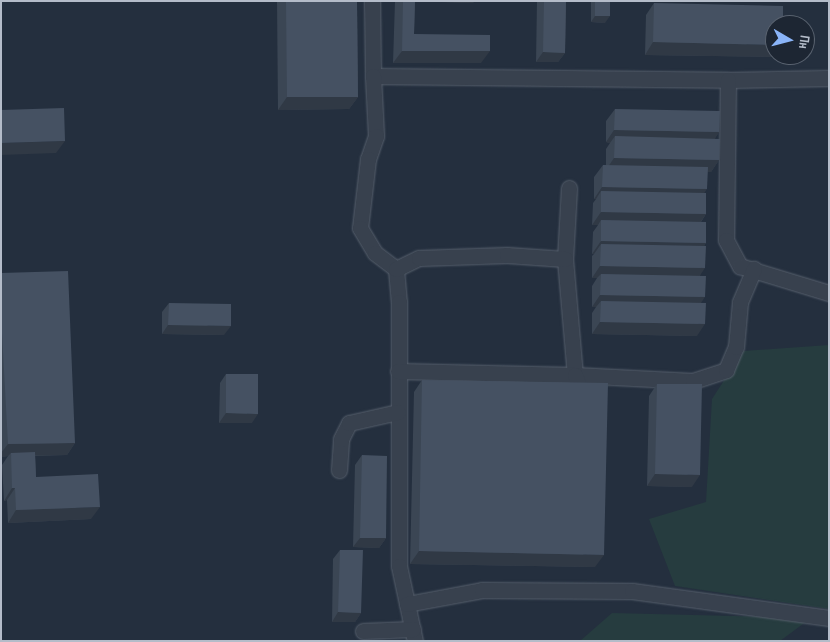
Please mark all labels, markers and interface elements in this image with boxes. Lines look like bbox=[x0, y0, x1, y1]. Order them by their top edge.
north arrow bbox=[765, 15, 815, 65]
text: Пн bbox=[795, 34, 814, 50]

